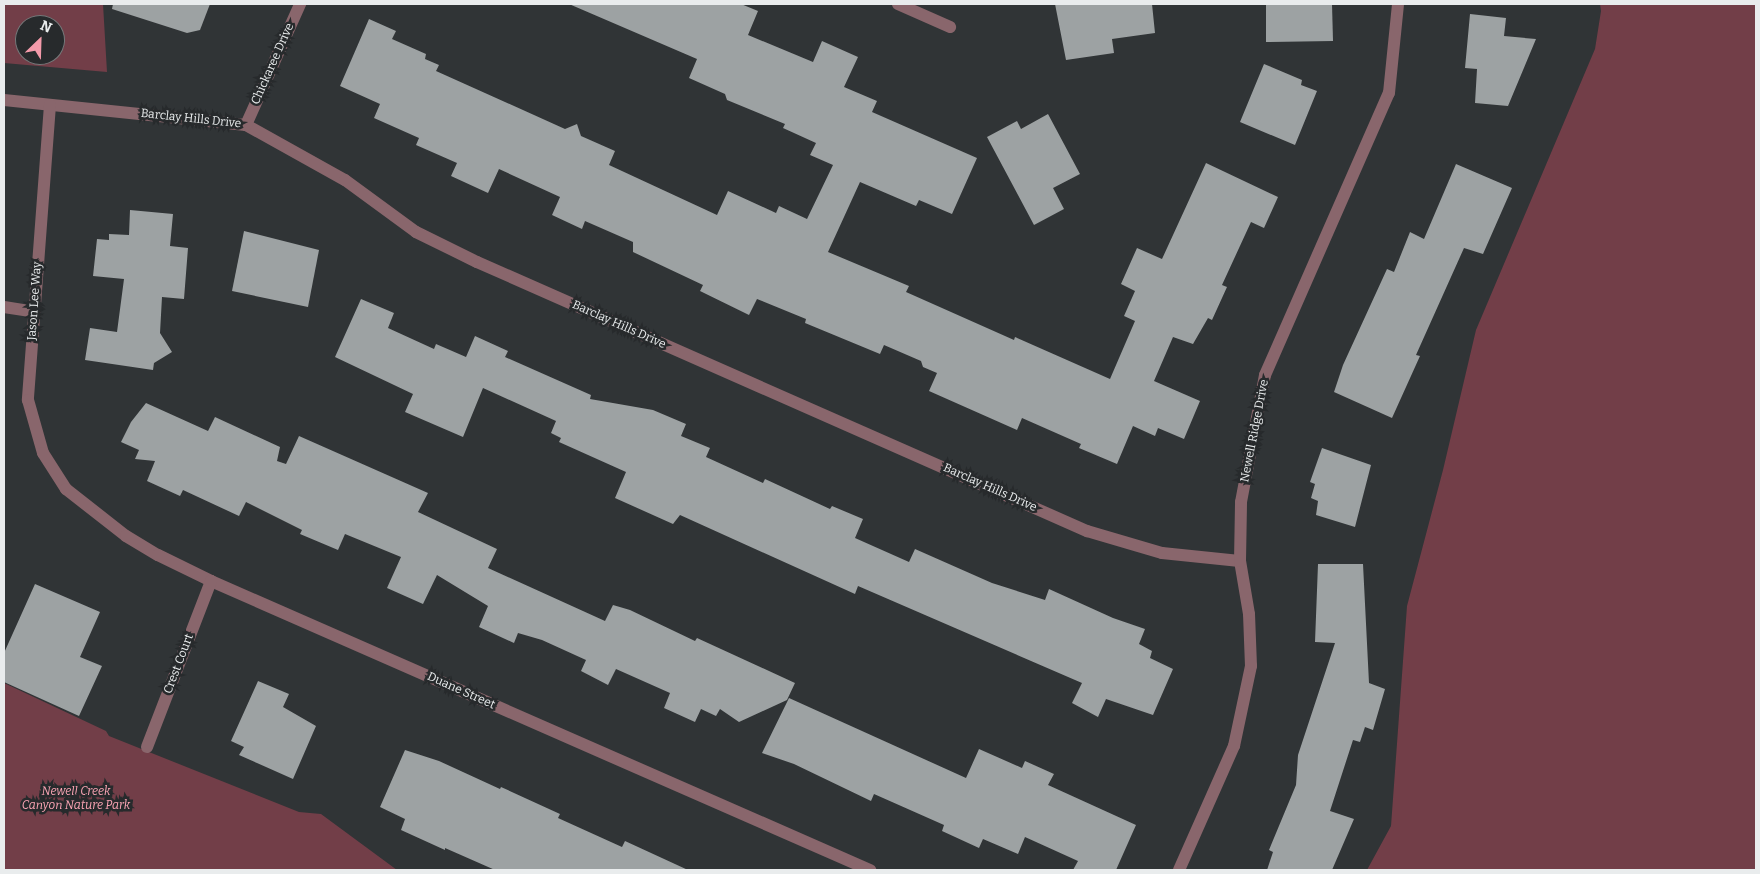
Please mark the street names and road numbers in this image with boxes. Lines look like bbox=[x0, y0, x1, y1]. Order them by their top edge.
street label: Chickaree Drive bbox=[249, 21, 297, 107]
street label: Barclay Hills Drive bbox=[140, 107, 242, 131]
street label: Jason Lee Way bbox=[25, 261, 45, 341]
street label: Barclay Hills Drive bbox=[570, 298, 668, 352]
street label: Newell Ridge Drive bbox=[1238, 378, 1272, 484]
street label: Barclay Hills Drive bbox=[941, 461, 1039, 515]
street label: Crest Court bbox=[161, 632, 197, 696]
street label: Duane Street bbox=[425, 670, 497, 712]

